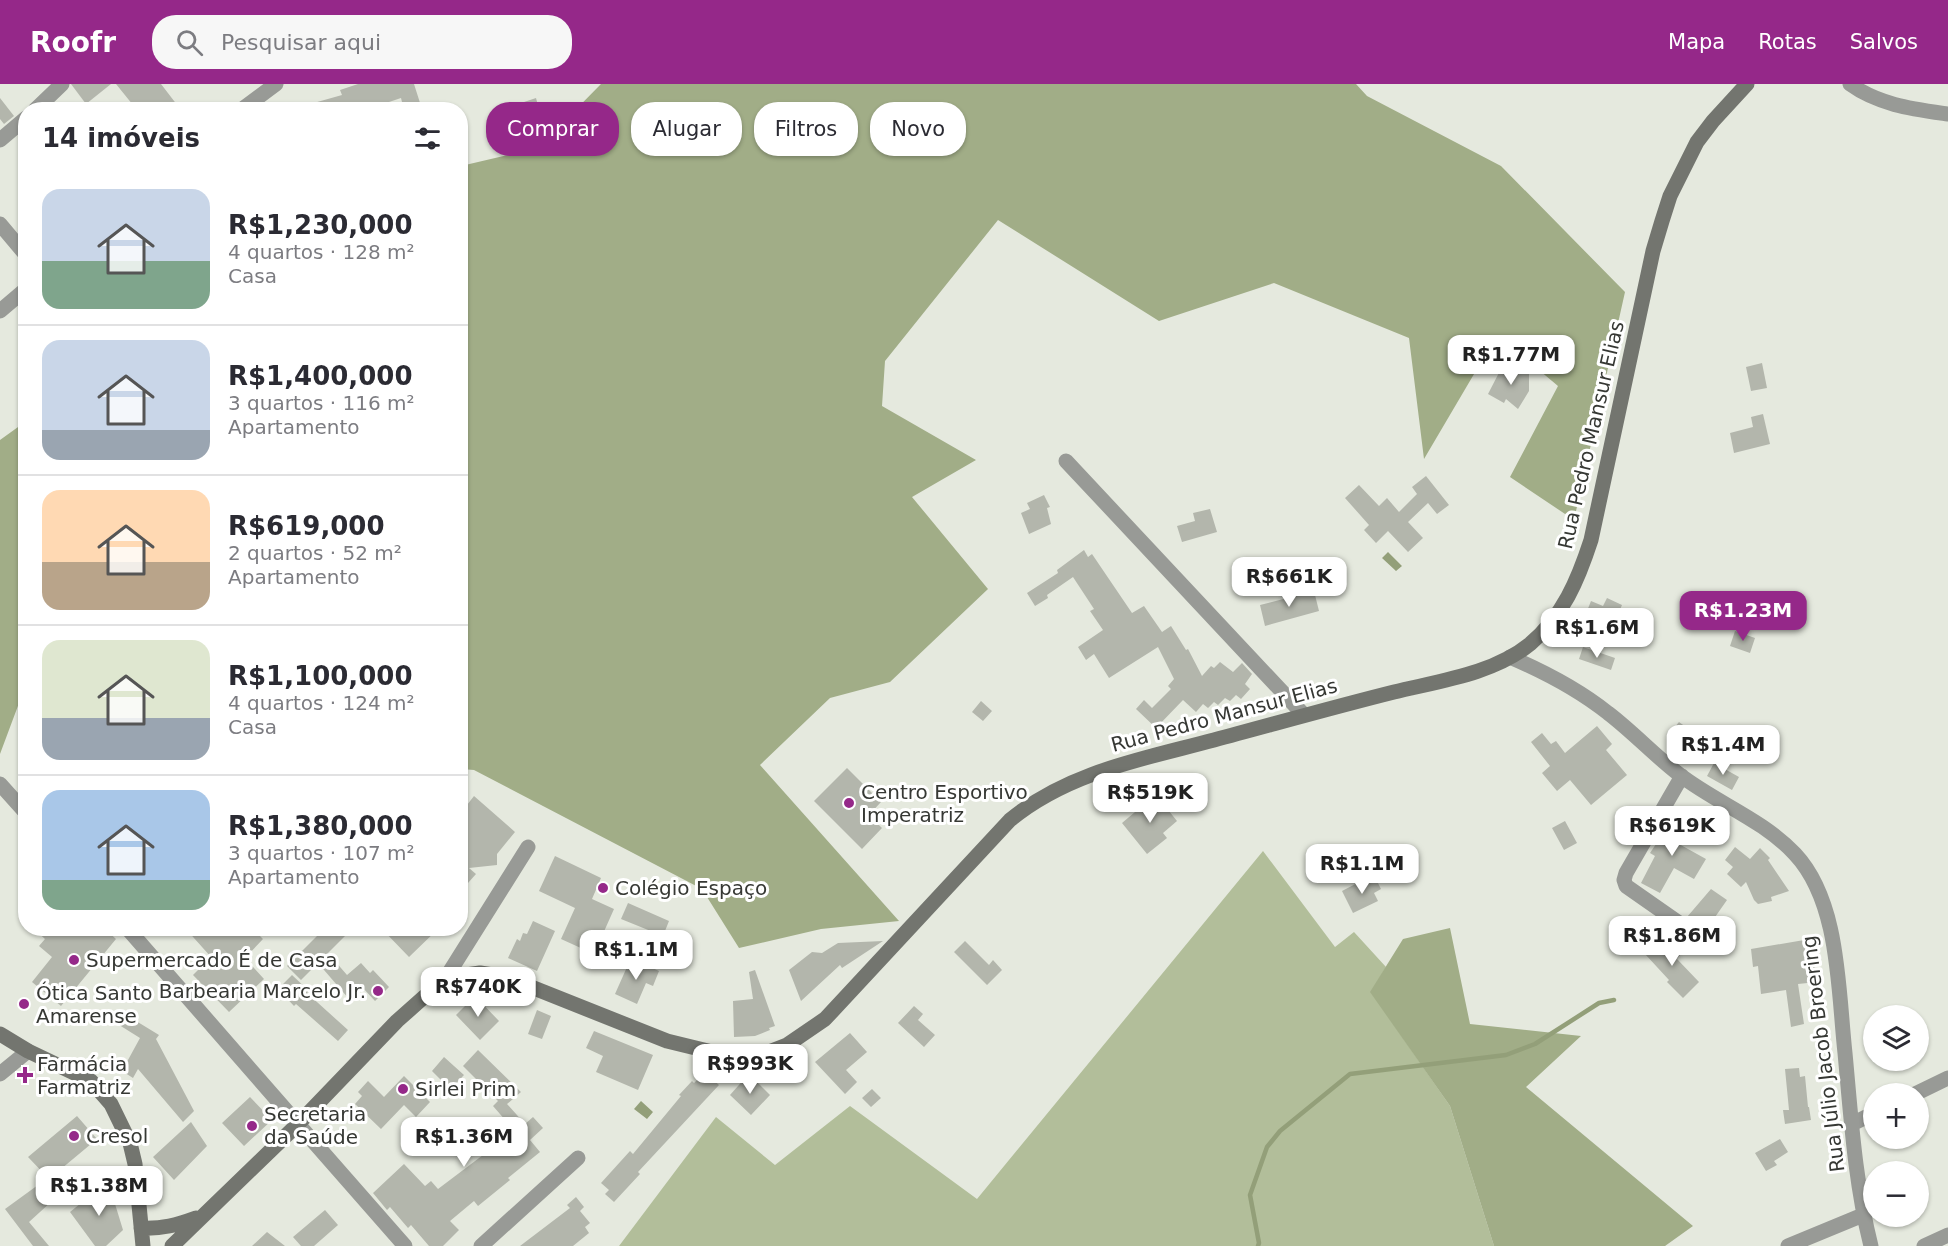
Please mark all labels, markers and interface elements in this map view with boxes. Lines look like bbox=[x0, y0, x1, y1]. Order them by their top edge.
search box bbox=[152, 15, 572, 69]
text: Roofr bbox=[30, 26, 116, 59]
icon: search bbox=[173, 26, 206, 59]
text: Pesquisar aqui bbox=[221, 30, 381, 55]
text: Mapa bbox=[1668, 30, 1725, 54]
text: Rotas bbox=[1758, 30, 1817, 54]
text: Salvos bbox=[1850, 30, 1918, 54]
chip: Comprar bbox=[486, 102, 619, 156]
chip: Alugar bbox=[631, 102, 742, 156]
chip: Filtros bbox=[754, 102, 858, 156]
chip: Novo bbox=[870, 102, 966, 156]
icon: filters bbox=[411, 122, 444, 155]
text: 14 imóveis bbox=[42, 123, 200, 153]
text: R$1,230,000 bbox=[228, 210, 413, 240]
icon: home bbox=[90, 213, 162, 285]
text: 4 quartos · 128 m² bbox=[228, 240, 415, 264]
text: Casa bbox=[228, 264, 277, 288]
street label: Rua Pedro Mansur Elias bbox=[1553, 319, 1629, 551]
pin: R$1.77M bbox=[1456, 335, 1566, 386]
text: R$1.77M bbox=[1462, 342, 1560, 366]
text: R$1,400,000 bbox=[228, 361, 413, 391]
icon: home bbox=[90, 364, 162, 436]
text: 3 quartos · 116 m² bbox=[228, 391, 415, 415]
text: Apartamento bbox=[228, 415, 360, 439]
text: R$619,000 bbox=[228, 511, 385, 541]
icon: home bbox=[90, 514, 162, 586]
text: 2 quartos · 52 m² bbox=[228, 541, 402, 565]
pin: R$661K bbox=[1240, 557, 1338, 608]
text: R$661K bbox=[1246, 564, 1332, 588]
text: Apartamento bbox=[228, 565, 360, 589]
pin: R$1.23M bbox=[1688, 591, 1798, 642]
text: R$1.23M bbox=[1694, 598, 1792, 622]
pin: R$1.6M bbox=[1548, 608, 1646, 659]
text: R$1.6M bbox=[1555, 615, 1639, 639]
text: R$1,100,000 bbox=[228, 661, 413, 691]
icon: home bbox=[90, 664, 162, 736]
street label: Rua Pedro Mansur Elias bbox=[1108, 673, 1340, 757]
text: 4 quartos · 124 m² bbox=[228, 691, 415, 715]
text: Casa bbox=[228, 715, 277, 739]
pin: R$1.4M bbox=[1674, 725, 1772, 776]
text: R$1.4M bbox=[1681, 732, 1765, 756]
pin: R$519K bbox=[1101, 773, 1199, 824]
place label: Centro Esportivo Imperatriz bbox=[861, 780, 1028, 827]
text: R$519K bbox=[1107, 780, 1193, 804]
marker: Centro Esportivo Imperatriz bbox=[842, 796, 856, 810]
pin: R$619K bbox=[1623, 806, 1721, 857]
text: R$1,380,000 bbox=[228, 811, 413, 841]
text: R$619K bbox=[1629, 813, 1715, 837]
icon: home bbox=[90, 814, 162, 886]
text: 3 quartos · 107 m² bbox=[228, 841, 415, 865]
pin: R$1.1M bbox=[1313, 844, 1411, 895]
text: R$1.1M bbox=[1320, 851, 1404, 875]
text: Apartamento bbox=[228, 865, 360, 889]
place label: Colégio Espaço bbox=[615, 876, 767, 900]
marker: Colégio Espaço bbox=[596, 881, 610, 895]
pin: R$1.86M bbox=[1617, 916, 1727, 967]
text: R$1.86M bbox=[1623, 923, 1721, 947]
pin: R$1.1M bbox=[587, 930, 685, 981]
street label: Rua Júlio Jacob Broering bbox=[1797, 934, 1849, 1174]
text: R$1.1M bbox=[594, 937, 678, 961]
place label: Supermercado É de Casa bbox=[86, 948, 338, 972]
marker: Supermercado É de Casa bbox=[67, 953, 81, 967]
pin: R$740K bbox=[429, 967, 527, 1018]
text: R$740K bbox=[435, 974, 521, 998]
place label: Barbearia Marcelo Jr. bbox=[159, 979, 366, 1003]
place label: Ótica Santo Amarense bbox=[36, 981, 152, 1028]
marker: Barbearia Marcelo Jr. bbox=[371, 984, 385, 998]
marker: Ótica Santo Amarense bbox=[17, 997, 31, 1011]
map controls bbox=[1863, 1005, 1929, 1227]
button: layers bbox=[1863, 1005, 1929, 1071]
pin: R$993K bbox=[701, 1044, 799, 1095]
text: R$993K bbox=[707, 1051, 793, 1075]
place label: Farmácia Farmatriz bbox=[37, 1052, 131, 1099]
marker: Farmácia Farmatriz bbox=[18, 1068, 32, 1082]
place label: Sirlei Prim bbox=[415, 1077, 516, 1101]
marker: Sirlei Prim bbox=[396, 1082, 410, 1096]
button: + bbox=[1863, 1083, 1929, 1149]
place label: Secretaria da Saúde bbox=[264, 1102, 366, 1149]
pin: R$1.36M bbox=[409, 1117, 519, 1168]
marker: Secretaria da Saúde bbox=[245, 1119, 259, 1133]
place label: Cresol bbox=[86, 1124, 148, 1148]
text: R$1.36M bbox=[415, 1124, 513, 1148]
marker: Cresol bbox=[67, 1129, 81, 1143]
button: − bbox=[1863, 1161, 1929, 1227]
pin: R$1.38M bbox=[44, 1166, 154, 1217]
text: R$1.38M bbox=[50, 1173, 148, 1197]

